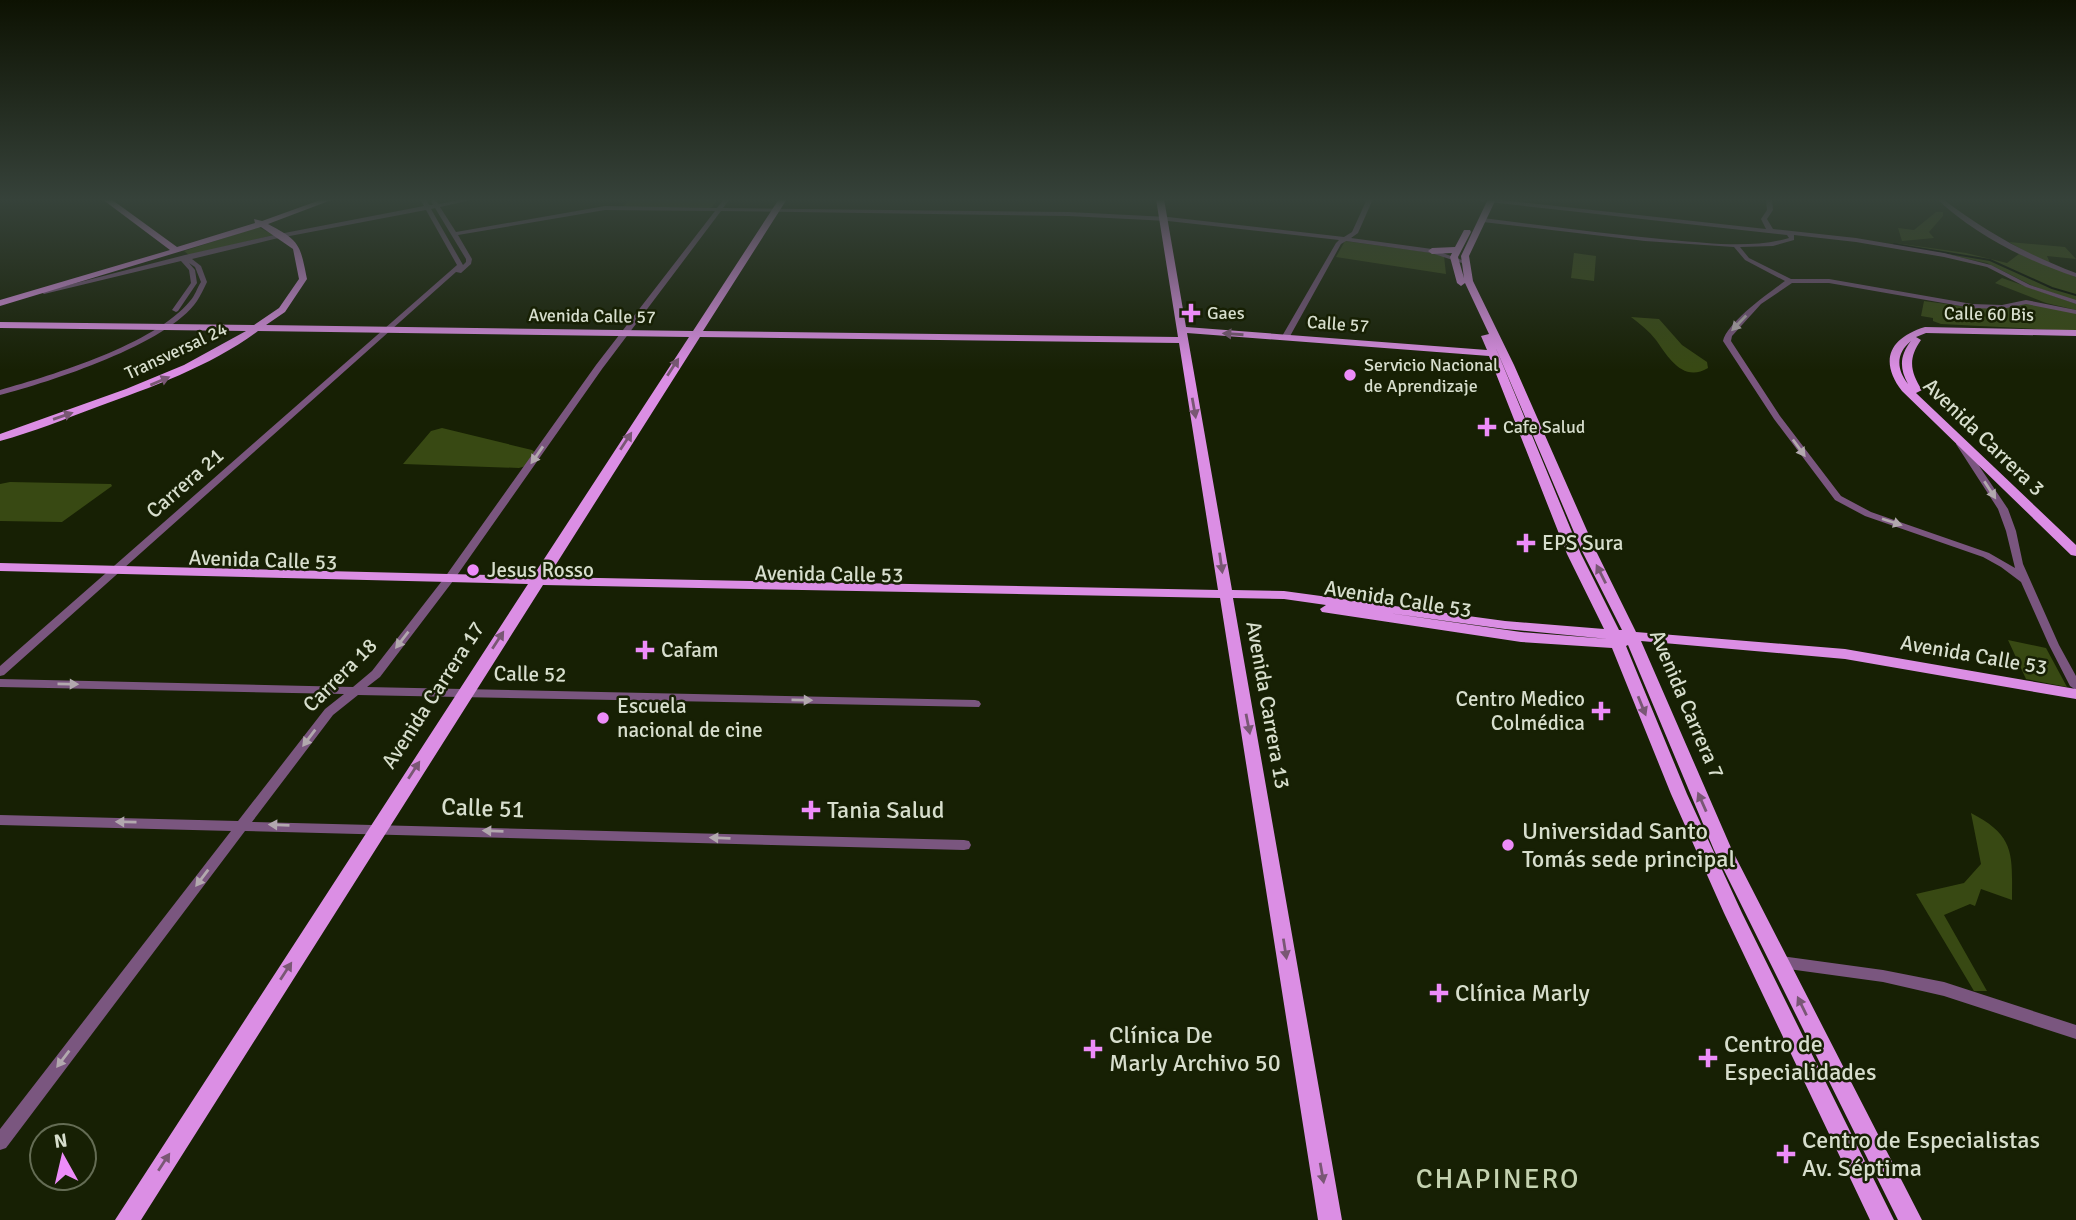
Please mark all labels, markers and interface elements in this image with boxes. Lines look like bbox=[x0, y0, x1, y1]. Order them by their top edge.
place label: Gaes bbox=[1207, 302, 1245, 324]
street label: Calle 60 Bis bbox=[1944, 302, 2034, 326]
marker: Gaes bbox=[1181, 303, 1201, 323]
street label: Avenida Calle 57 bbox=[528, 304, 656, 328]
street label: Calle 57 bbox=[1306, 311, 1370, 337]
one-way arrow bbox=[1731, 314, 1747, 331]
street label: Transversal 24 bbox=[121, 318, 231, 384]
one-way arrow bbox=[1222, 328, 1244, 339]
place label: Servicio Nacional de Aprendizaje bbox=[1364, 354, 1498, 397]
one-way arrow bbox=[667, 357, 680, 377]
marker: Servicio Nacional de Aprendizaje bbox=[1342, 367, 1358, 383]
street label: Avenida Carrera 3 bbox=[1918, 373, 2050, 501]
one-way arrow bbox=[149, 375, 170, 386]
one-way arrow bbox=[1189, 397, 1200, 419]
one-way arrow bbox=[53, 410, 74, 421]
place label: Cafe Salud bbox=[1503, 416, 1585, 438]
marker: Cafe Salud bbox=[1477, 417, 1497, 437]
one-way arrow bbox=[619, 431, 632, 451]
one-way arrow bbox=[1792, 439, 1806, 457]
street label: Carrera 21 bbox=[141, 442, 229, 524]
one-way arrow bbox=[530, 446, 544, 464]
one-way arrow bbox=[1984, 480, 1997, 499]
one-way arrow bbox=[1882, 518, 1903, 528]
place label: EPS Sura bbox=[1542, 530, 1623, 556]
marker: EPS Sura bbox=[1516, 533, 1536, 553]
street label: Avenida Calle 53 bbox=[188, 544, 338, 576]
one-way arrow bbox=[1215, 552, 1226, 574]
place label: Jesus Rosso bbox=[487, 557, 594, 583]
street label: Avenida Calle 53 bbox=[754, 560, 904, 588]
marker: Jesus Rosso bbox=[465, 562, 481, 578]
one-way arrow bbox=[1596, 564, 1607, 584]
street label: Avenida Calle 53 bbox=[1323, 575, 1473, 623]
street label: Avenida Carrera 17 bbox=[376, 617, 490, 773]
street label: Avenida Carrera 13 bbox=[1240, 619, 1296, 791]
street label: Avenida Carrera 7 bbox=[1644, 626, 1730, 782]
street label: Avenida Calle 53 bbox=[1899, 629, 2049, 681]
one-way arrow bbox=[394, 631, 409, 649]
one-way arrow bbox=[491, 631, 504, 650]
street label: Carrera 18 bbox=[297, 632, 383, 718]
place label: Cafam bbox=[661, 637, 719, 663]
marker: Cafam bbox=[635, 640, 655, 660]
street label: Calle 52 bbox=[493, 660, 567, 688]
one-way arrow bbox=[57, 678, 79, 690]
place label: Centro Medico Colmédica bbox=[1455, 686, 1585, 736]
place label: Escuela nacional de cine bbox=[617, 693, 763, 743]
one-way arrow bbox=[791, 694, 813, 706]
one-way arrow bbox=[1637, 696, 1648, 717]
marker: Centro Medico Colmédica bbox=[1591, 701, 1611, 721]
marker: Escuela nacional de cine bbox=[595, 710, 611, 726]
one-way arrow bbox=[1243, 713, 1254, 735]
one-way arrow bbox=[302, 729, 316, 747]
one-way arrow bbox=[408, 761, 421, 780]
one-way arrow bbox=[1696, 791, 1707, 812]
street label: Calle 51 bbox=[441, 792, 525, 824]
place label: Tania Salud bbox=[827, 795, 944, 825]
marker: Tania Salud bbox=[801, 800, 821, 820]
one-way arrow bbox=[115, 816, 137, 828]
place label: Universidad Santo Tomás sede principal bbox=[1522, 816, 1735, 874]
one-way arrow bbox=[267, 820, 289, 831]
one-way arrow bbox=[482, 826, 504, 837]
one-way arrow bbox=[709, 832, 731, 843]
marker: Universidad Santo Tomás sede principal bbox=[1500, 837, 1516, 853]
one-way arrow bbox=[194, 869, 209, 887]
one-way arrow bbox=[1280, 938, 1291, 960]
one-way arrow bbox=[280, 961, 293, 980]
place label: Clínica Marly bbox=[1455, 978, 1590, 1008]
marker: Clínica Marly bbox=[1429, 983, 1449, 1003]
one-way arrow bbox=[1797, 996, 1808, 1016]
place label: Clínica De Marly Archivo 50 bbox=[1109, 1020, 1281, 1078]
place label: Centro de Especialidades bbox=[1724, 1029, 1877, 1087]
marker: Clínica De Marly Archivo 50 bbox=[1083, 1039, 1103, 1059]
marker: Centro de Especialidades bbox=[1698, 1048, 1718, 1068]
one-way arrow bbox=[57, 1050, 71, 1068]
north arrow bbox=[28, 1122, 98, 1192]
place label: Centro de Especialistas Av. Séptima bbox=[1802, 1125, 2040, 1183]
text: N bbox=[53, 1128, 69, 1154]
marker: Centro de Especialistas Av. Séptima bbox=[1776, 1144, 1796, 1164]
one-way arrow bbox=[157, 1153, 170, 1172]
one-way arrow bbox=[1317, 1162, 1328, 1184]
district label: CHAPINERO bbox=[1416, 1162, 1580, 1196]

